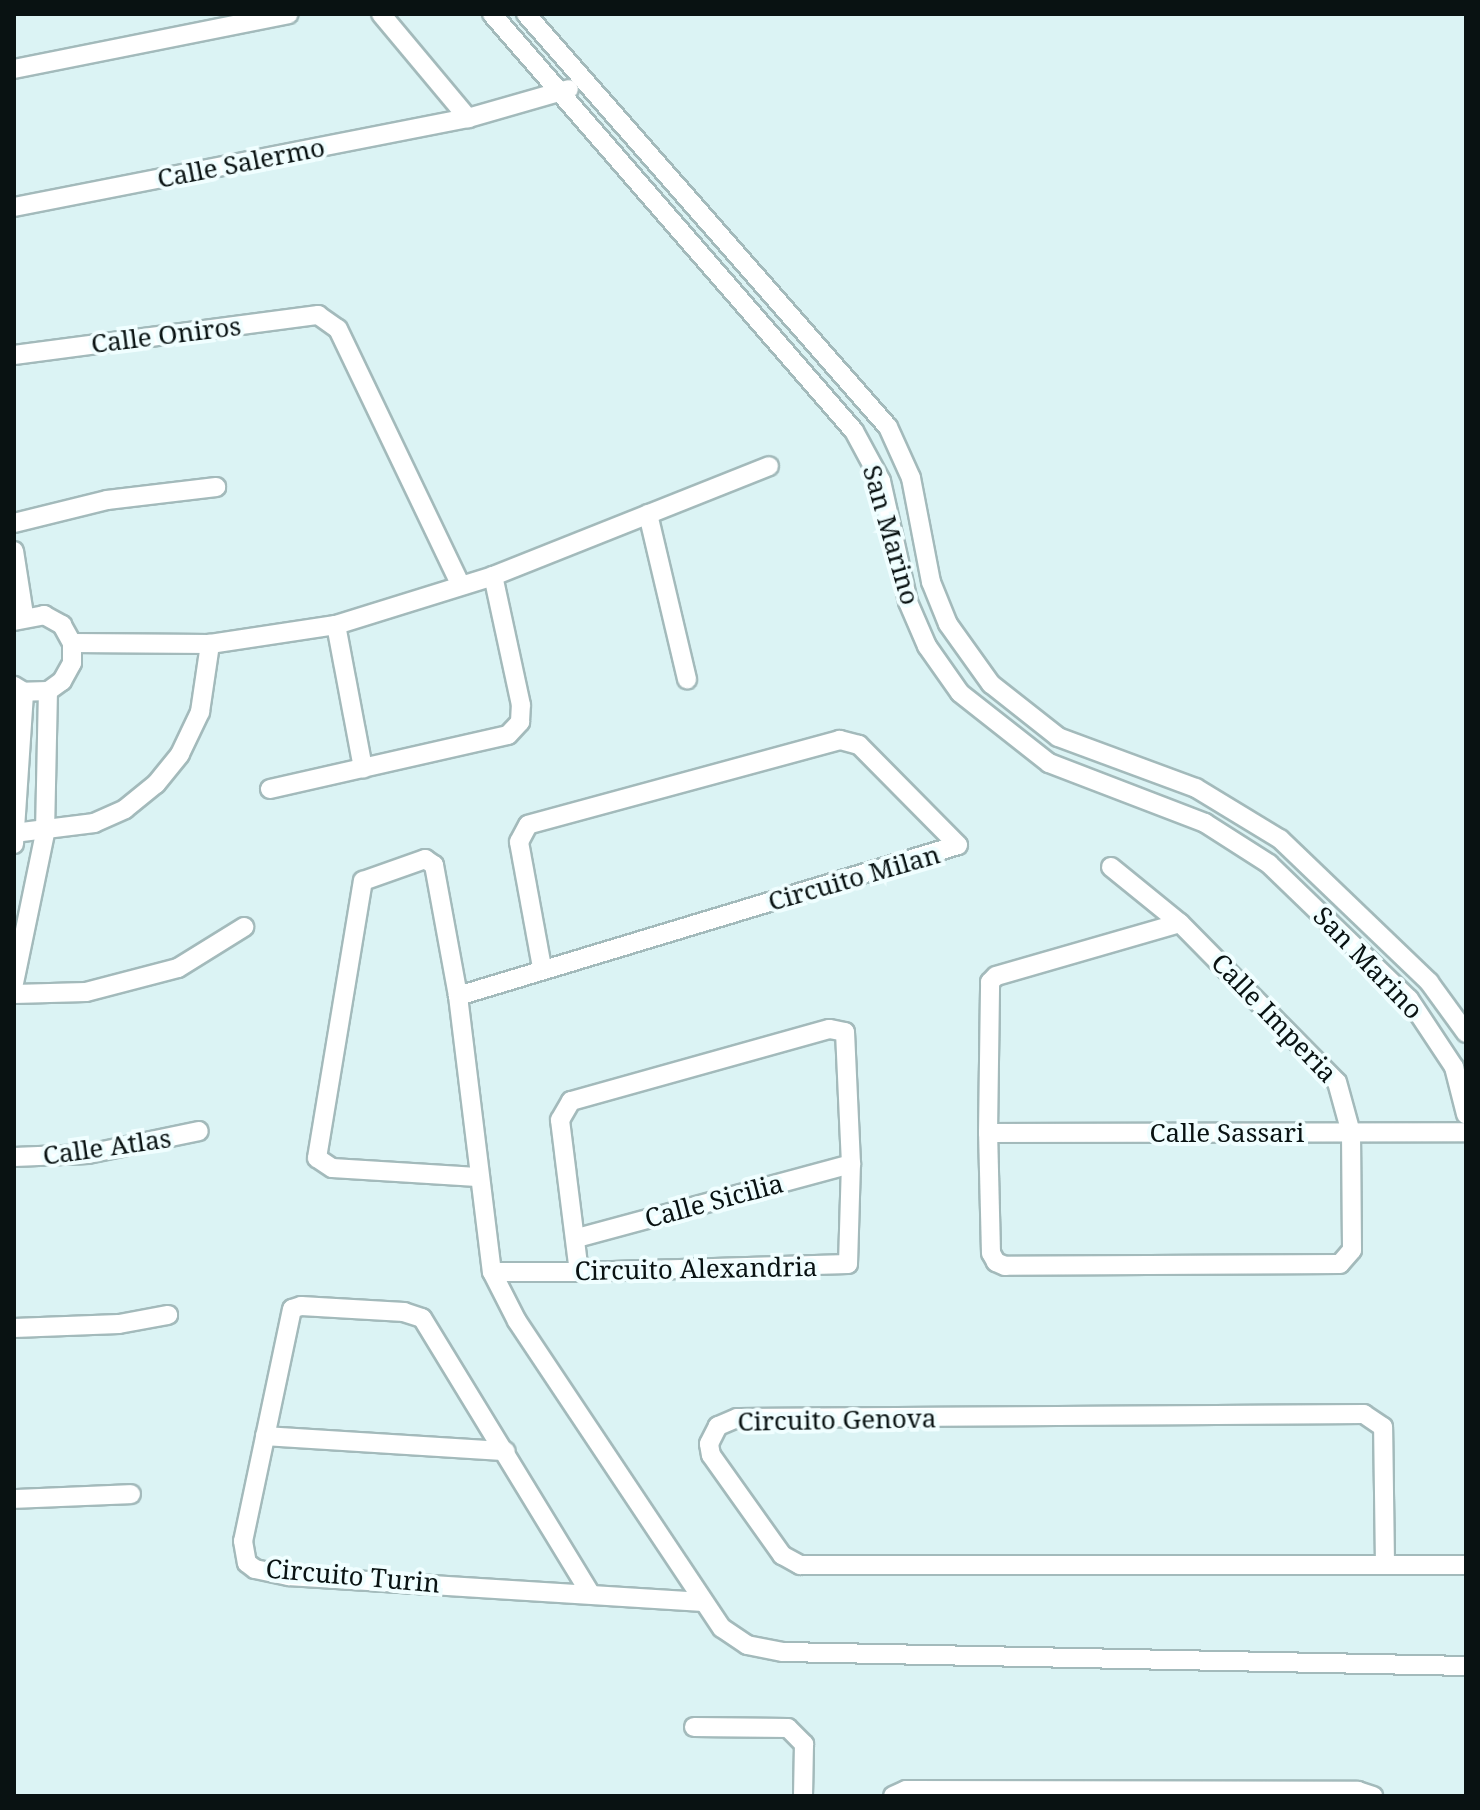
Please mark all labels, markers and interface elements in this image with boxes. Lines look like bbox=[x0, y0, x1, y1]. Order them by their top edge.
street label: Calle Salermo bbox=[155, 131, 327, 195]
street label: Calle Oniros bbox=[89, 310, 243, 360]
street label: San Marino bbox=[856, 462, 926, 608]
street label: Circuito Milan bbox=[765, 839, 943, 917]
street label: San Marino bbox=[1307, 900, 1429, 1026]
street label: Calle Imperia bbox=[1205, 947, 1343, 1089]
street label: Calle Sassari bbox=[1150, 1117, 1304, 1149]
street label: Calle Atlas bbox=[41, 1123, 173, 1171]
street label: Calle Sicilia bbox=[641, 1168, 787, 1234]
street label: Circuito Alexandria bbox=[574, 1251, 818, 1287]
street label: Circuito Genova bbox=[737, 1403, 937, 1437]
street label: Circuito Turin bbox=[265, 1553, 441, 1599]

